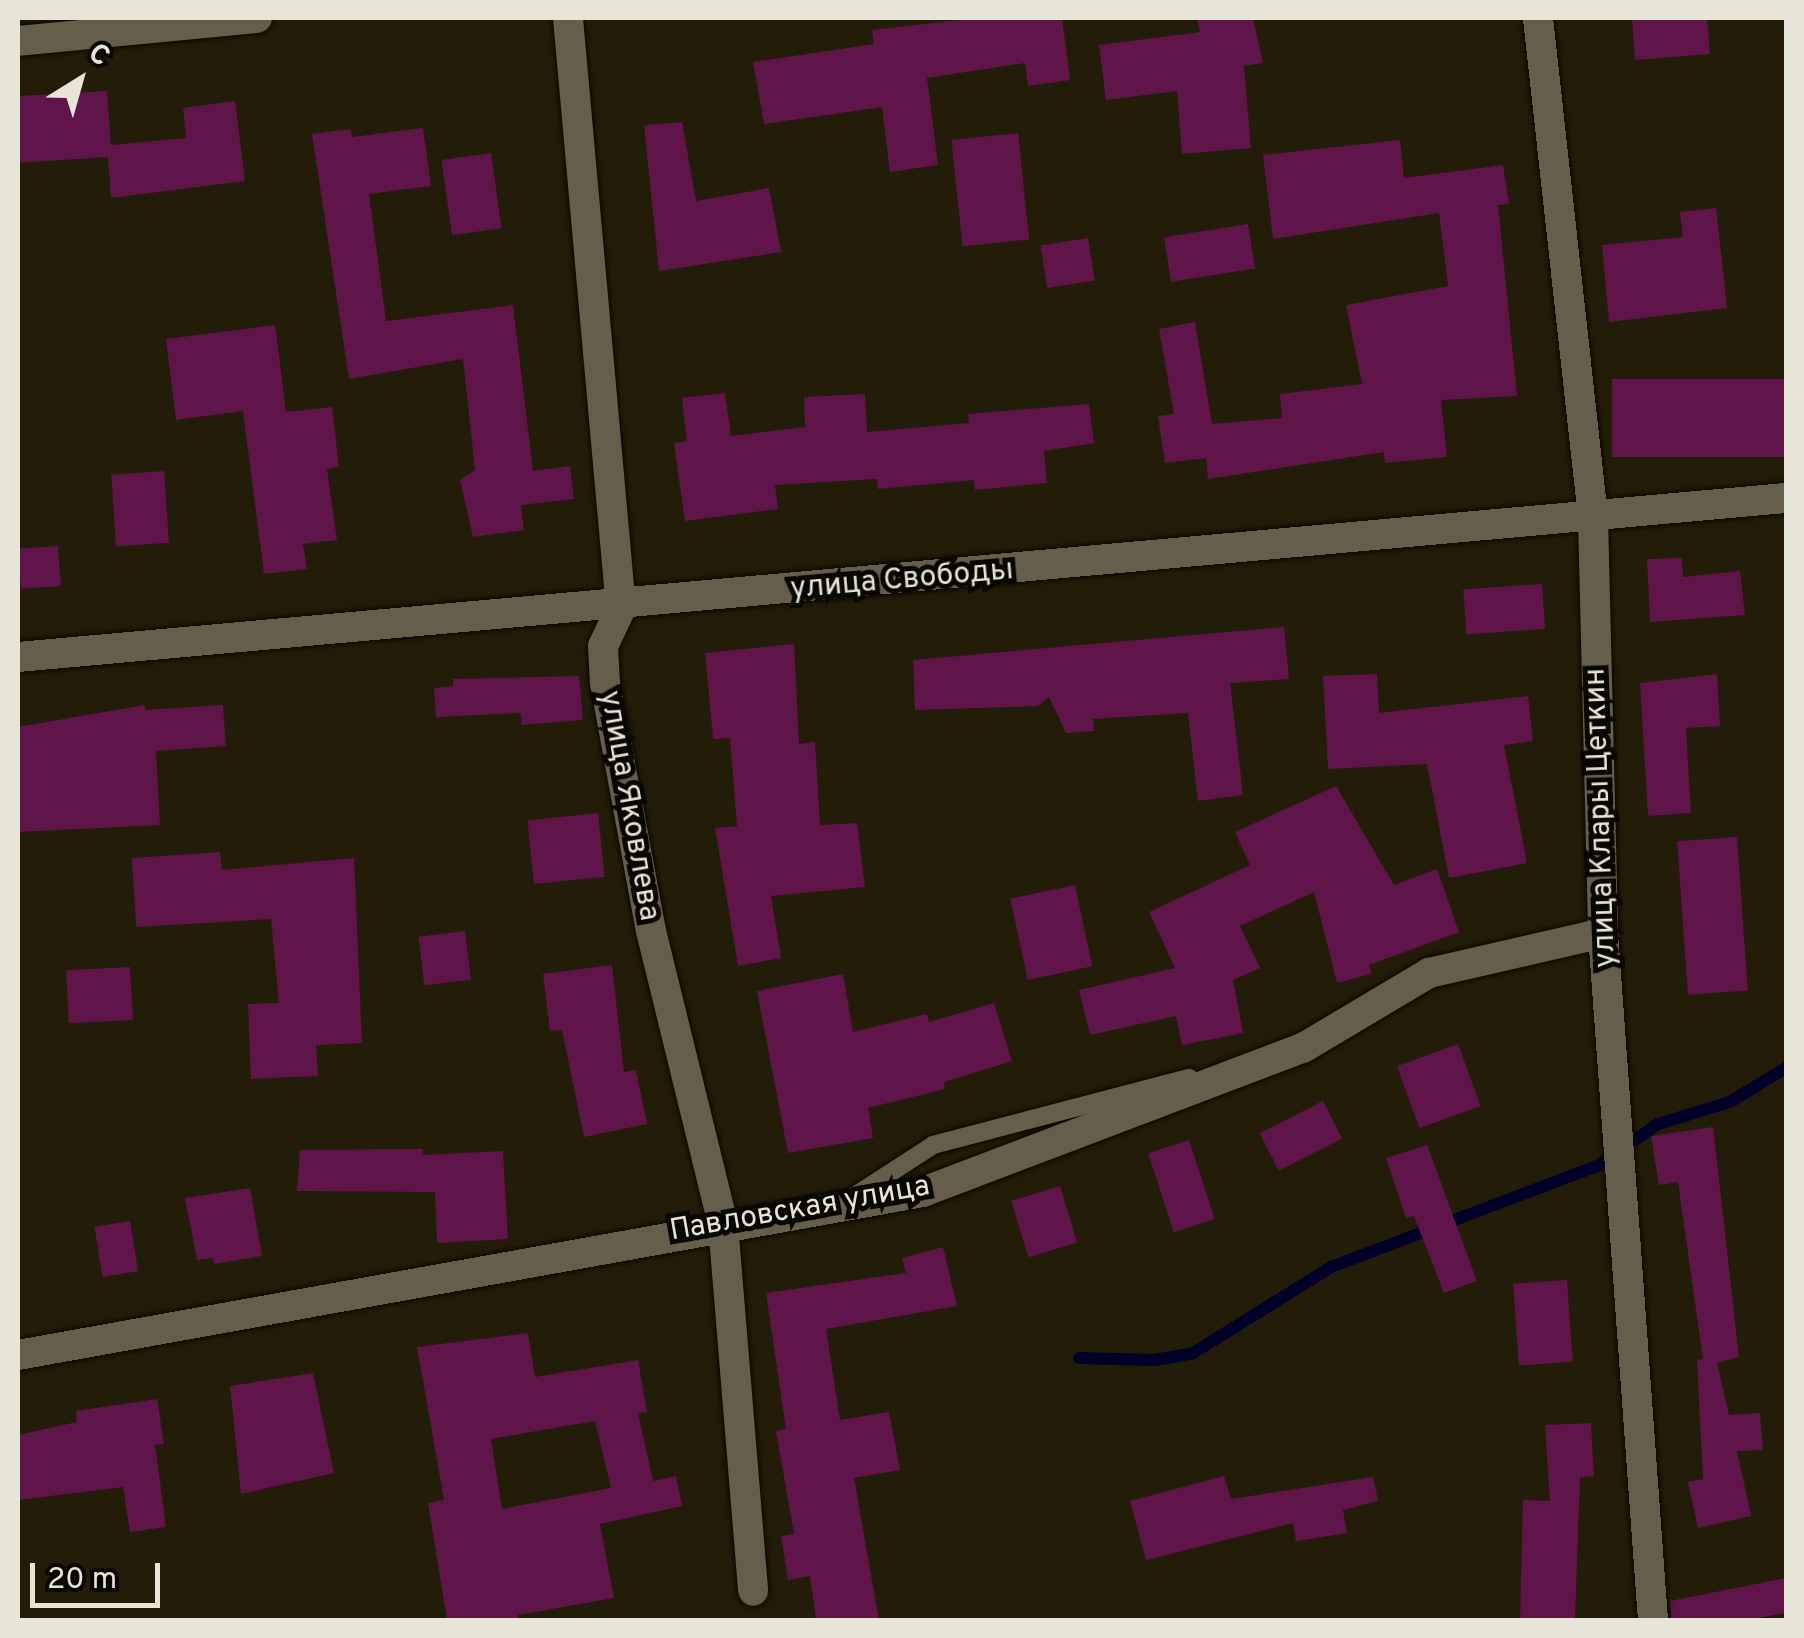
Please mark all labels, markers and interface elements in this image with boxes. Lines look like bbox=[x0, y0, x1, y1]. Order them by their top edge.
north arrow bbox=[30, 30, 130, 130]
text: С bbox=[80, 36, 116, 76]
street label: улица Свободы bbox=[789, 553, 1015, 609]
street label: улица Клары Цеткин bbox=[1579, 667, 1625, 969]
street label: улица Яковлева bbox=[590, 688, 666, 924]
street label: Павловская улица bbox=[667, 1169, 933, 1251]
scale bar bbox=[35, 1543, 165, 1605]
text: 20 m bbox=[47, 1562, 117, 1599]

